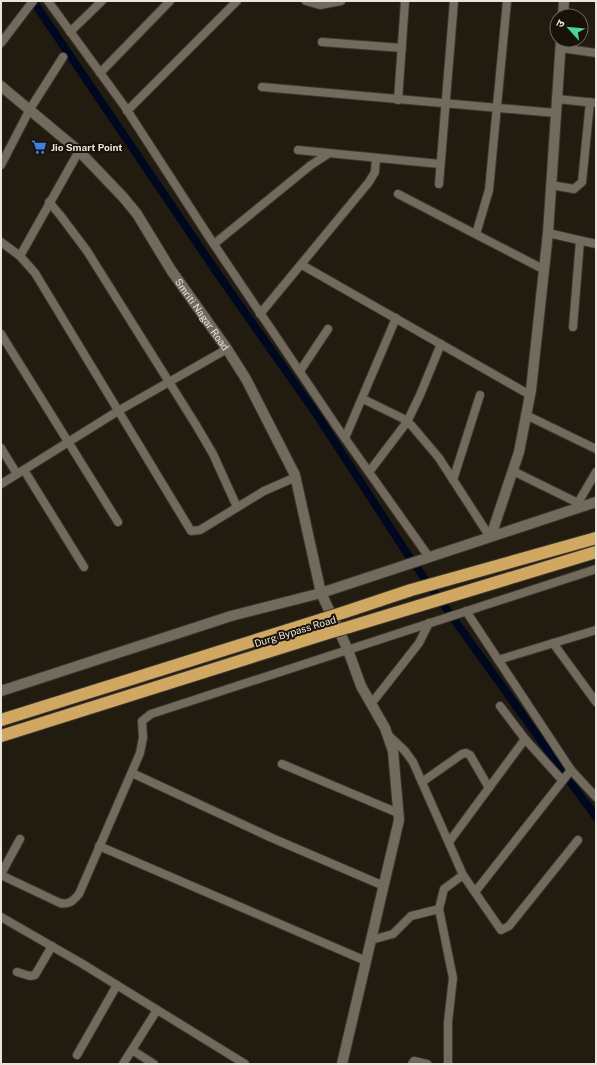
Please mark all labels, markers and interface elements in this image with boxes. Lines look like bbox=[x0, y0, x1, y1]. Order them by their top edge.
north arrow bbox=[549, 8, 589, 48]
text: उ bbox=[553, 17, 567, 29]
supermarket icon: Jio Smart Point bbox=[30, 138, 48, 156]
place label: Jio Smart Point bbox=[51, 141, 122, 153]
street label: Smriti Nagar Road bbox=[173, 276, 232, 353]
street label: Durg Bypass Road bbox=[253, 613, 337, 649]

